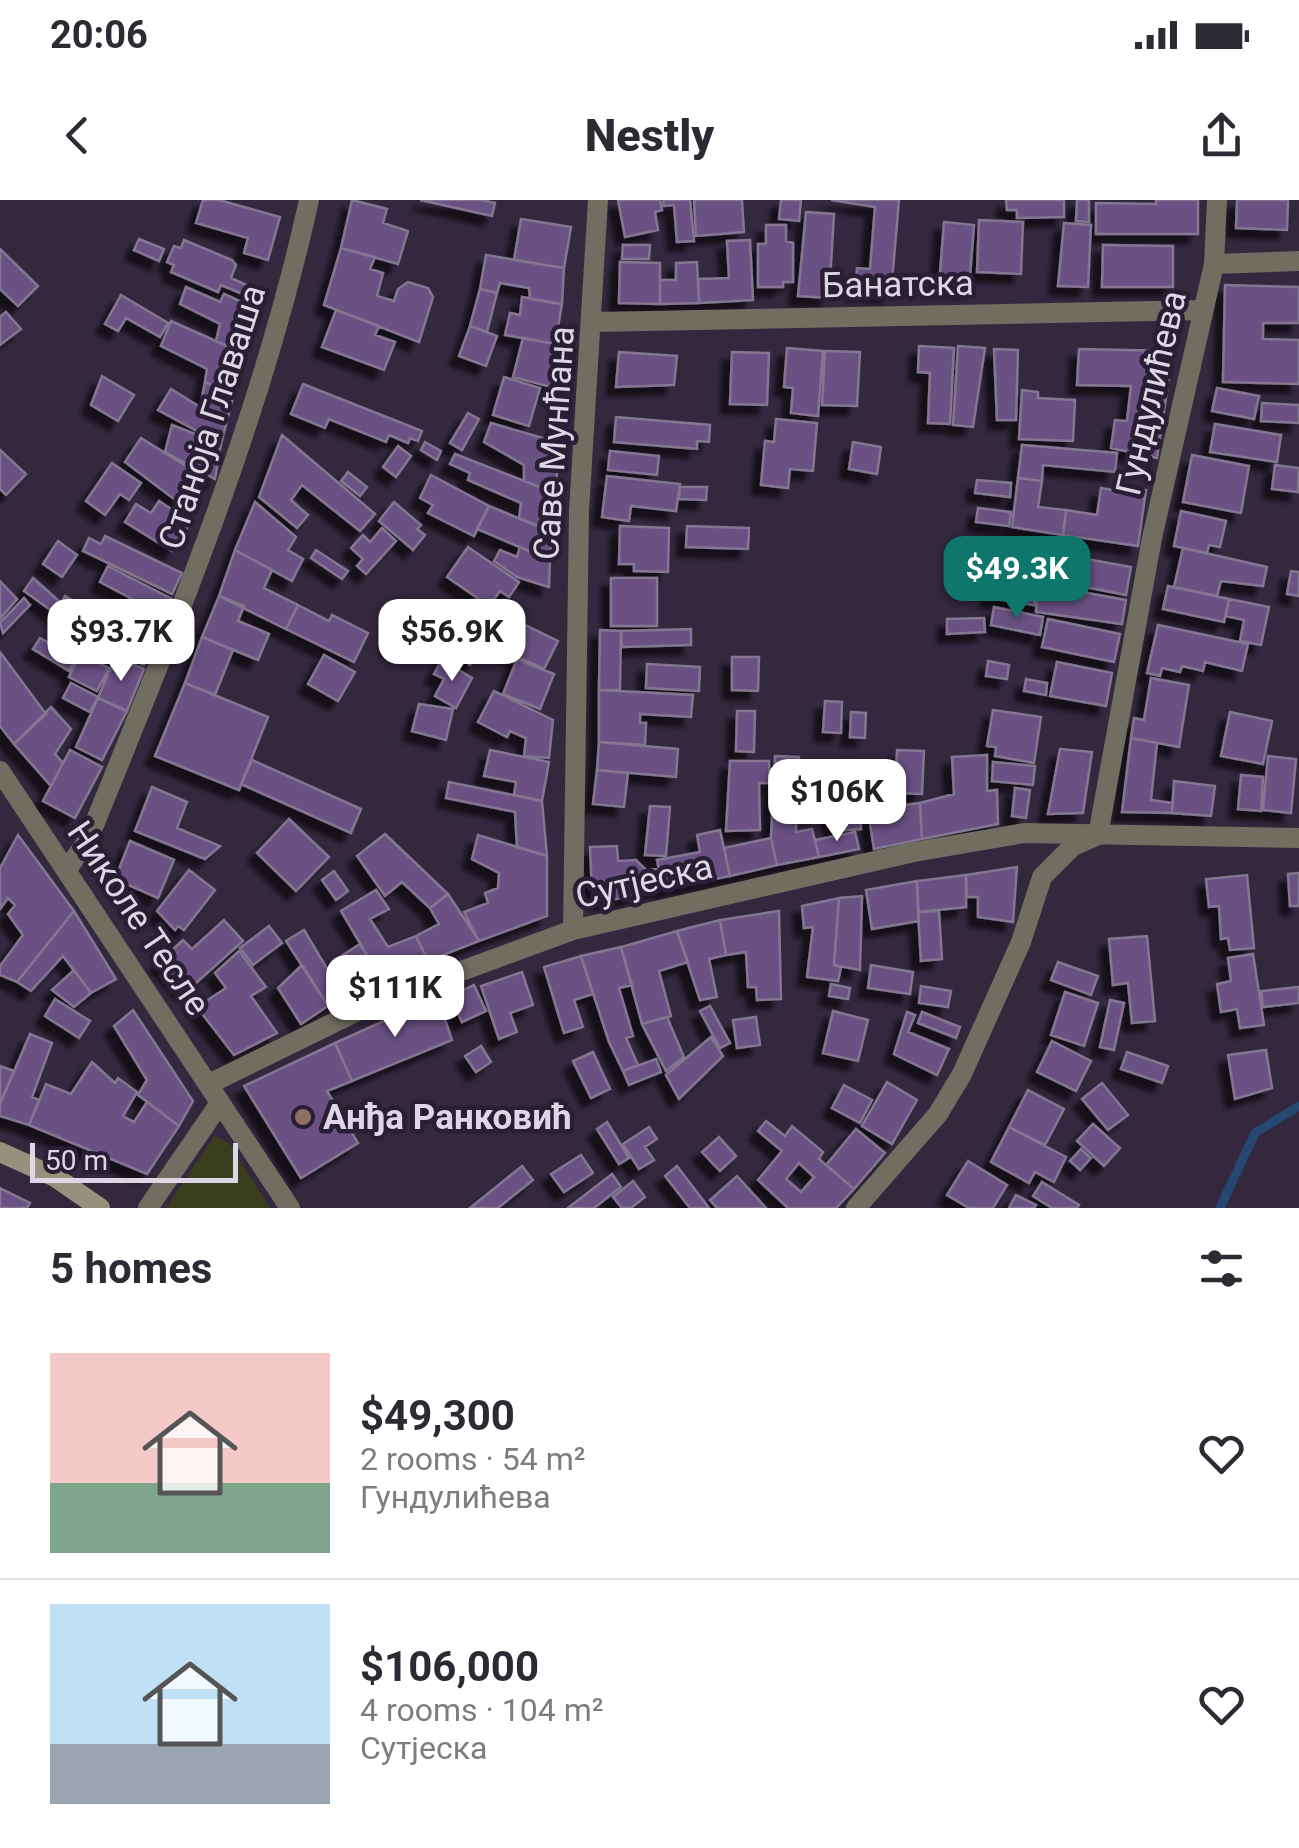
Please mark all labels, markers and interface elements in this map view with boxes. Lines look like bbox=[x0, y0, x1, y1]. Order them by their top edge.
text: 20:06 bbox=[50, 13, 148, 57]
icon: back bbox=[50, 108, 105, 163]
icon: share bbox=[1194, 108, 1249, 163]
text: Nestly bbox=[585, 109, 714, 162]
street label: Банатска bbox=[822, 263, 974, 306]
street label: Станоја Главаша bbox=[150, 280, 275, 555]
street label: Гундулићева bbox=[1108, 287, 1195, 499]
street label: Саве Мунћана bbox=[526, 325, 583, 561]
pin: $49.3K bbox=[936, 536, 1098, 621]
text: $49.3K bbox=[965, 549, 1069, 587]
pin: $93.7K bbox=[40, 599, 202, 684]
pin: $56.9K bbox=[371, 599, 533, 684]
text: $93.7K bbox=[69, 612, 173, 650]
text: $56.9K bbox=[400, 612, 504, 650]
pin: $106K bbox=[767, 759, 907, 844]
text: $106K bbox=[790, 772, 884, 810]
street label: Николе Тесле bbox=[59, 814, 219, 1023]
street label: Сутјеска bbox=[572, 846, 717, 917]
pin: $111K bbox=[325, 955, 465, 1040]
text: $111K bbox=[348, 968, 442, 1006]
place label: Анђа Ранковић bbox=[323, 1097, 572, 1138]
marker: Анђа Ранковић bbox=[292, 1106, 314, 1128]
scale bar bbox=[30, 1138, 238, 1183]
text: 50 m bbox=[45, 1144, 108, 1177]
icon: filters bbox=[1194, 1241, 1249, 1296]
text: 5 homes bbox=[50, 1244, 212, 1293]
text: $49,300 bbox=[360, 1391, 515, 1440]
icon: home bbox=[130, 1393, 250, 1513]
icon: heart bbox=[1194, 1426, 1249, 1481]
text: 2 rooms · 54 m² bbox=[360, 1440, 585, 1478]
text: Гундулићева bbox=[360, 1478, 551, 1516]
text: $106,000 bbox=[360, 1642, 539, 1691]
icon: home bbox=[130, 1644, 250, 1764]
icon: heart bbox=[1194, 1677, 1249, 1732]
text: 4 rooms · 104 m² bbox=[360, 1691, 603, 1729]
text: Сутјеска bbox=[360, 1729, 487, 1767]

